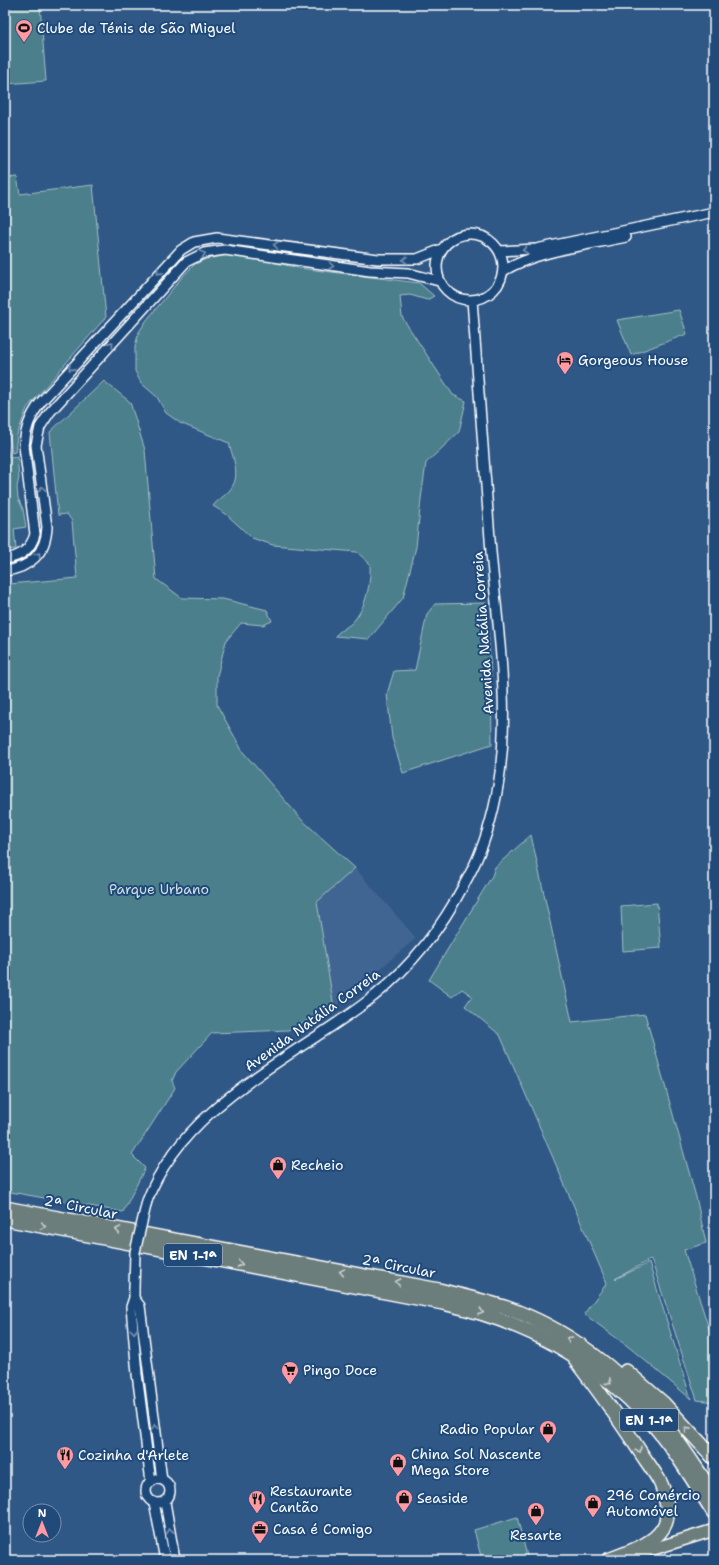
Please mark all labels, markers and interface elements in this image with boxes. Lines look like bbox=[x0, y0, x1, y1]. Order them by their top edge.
sports icon: Clube de Ténis de São Miguel bbox=[14, 18, 34, 43]
place label: Clube de Ténis de São Miguel bbox=[37, 19, 236, 37]
one-way arrow bbox=[273, 241, 279, 250]
one-way arrow bbox=[522, 246, 528, 255]
one-way arrow bbox=[199, 250, 206, 259]
one-way arrow bbox=[402, 256, 408, 264]
one-way arrow bbox=[328, 261, 334, 270]
one-way arrow bbox=[156, 267, 163, 275]
one-way arrow bbox=[106, 341, 113, 349]
hotel icon: Gorgeous House bbox=[555, 350, 575, 375]
place label: Gorgeous House bbox=[578, 351, 689, 369]
one-way arrow bbox=[69, 364, 76, 371]
one-way arrow bbox=[38, 486, 47, 492]
street label: Avenida Natália Correia bbox=[468, 551, 498, 715]
one-way arrow bbox=[33, 552, 40, 559]
park label: Parque Urbano bbox=[109, 880, 209, 898]
street label: Avenida Natália Correia bbox=[241, 965, 384, 1075]
shop icon: Recheio bbox=[268, 1155, 288, 1180]
place label: Recheio bbox=[291, 1156, 343, 1174]
street label: 2ª Circular bbox=[43, 1191, 120, 1223]
one-way arrow bbox=[40, 1222, 46, 1230]
one-way arrow bbox=[115, 1226, 121, 1235]
road number: EN 1-1ª bbox=[164, 1244, 222, 1266]
street label: 2ª Circular bbox=[361, 1250, 438, 1282]
one-way arrow bbox=[237, 1259, 243, 1268]
one-way arrow bbox=[339, 1268, 345, 1276]
one-way arrow bbox=[395, 1278, 401, 1287]
one-way arrow bbox=[477, 1307, 484, 1316]
one-way arrow bbox=[129, 1328, 138, 1334]
one-way arrow bbox=[566, 1336, 573, 1343]
supermarket icon: Pingo Doce bbox=[280, 1360, 300, 1385]
place label: Pingo Doce bbox=[303, 1361, 377, 1379]
one-way arrow bbox=[605, 1377, 612, 1384]
road number: EN 1-1ª bbox=[620, 1409, 678, 1431]
shop icon: Radio Popular bbox=[538, 1419, 558, 1444]
place label: Radio Popular bbox=[440, 1420, 535, 1438]
one-way arrow bbox=[151, 1424, 160, 1431]
one-way arrow bbox=[684, 1426, 692, 1434]
restaurant icon: Cozinha d'Arlete bbox=[55, 1445, 75, 1470]
place label: China Sol Nascente Mega Store bbox=[411, 1445, 541, 1479]
place label: Cozinha d'Arlete bbox=[78, 1446, 189, 1464]
one-way arrow bbox=[634, 1446, 642, 1453]
shop icon: China Sol Nascente Mega Store bbox=[388, 1452, 408, 1477]
place label: Restaurante Cantão bbox=[270, 1482, 353, 1516]
place label: 296 Comércio Automóvel bbox=[606, 1486, 700, 1520]
shop icon: Seaside bbox=[394, 1488, 414, 1513]
restaurant icon: Restaurante Cantão bbox=[247, 1489, 267, 1514]
place label: Seaside bbox=[417, 1489, 468, 1507]
shop icon: 296 Comércio Automóvel bbox=[583, 1493, 603, 1518]
shop icon: Resarte bbox=[526, 1501, 546, 1526]
north arrow bbox=[22, 1503, 62, 1543]
text: N bbox=[38, 1506, 47, 1521]
office icon: Casa é Comigo bbox=[250, 1519, 270, 1544]
place label: Casa é Comigo bbox=[273, 1520, 372, 1538]
place label: Resarte bbox=[510, 1526, 562, 1544]
one-way arrow bbox=[166, 1528, 175, 1534]

